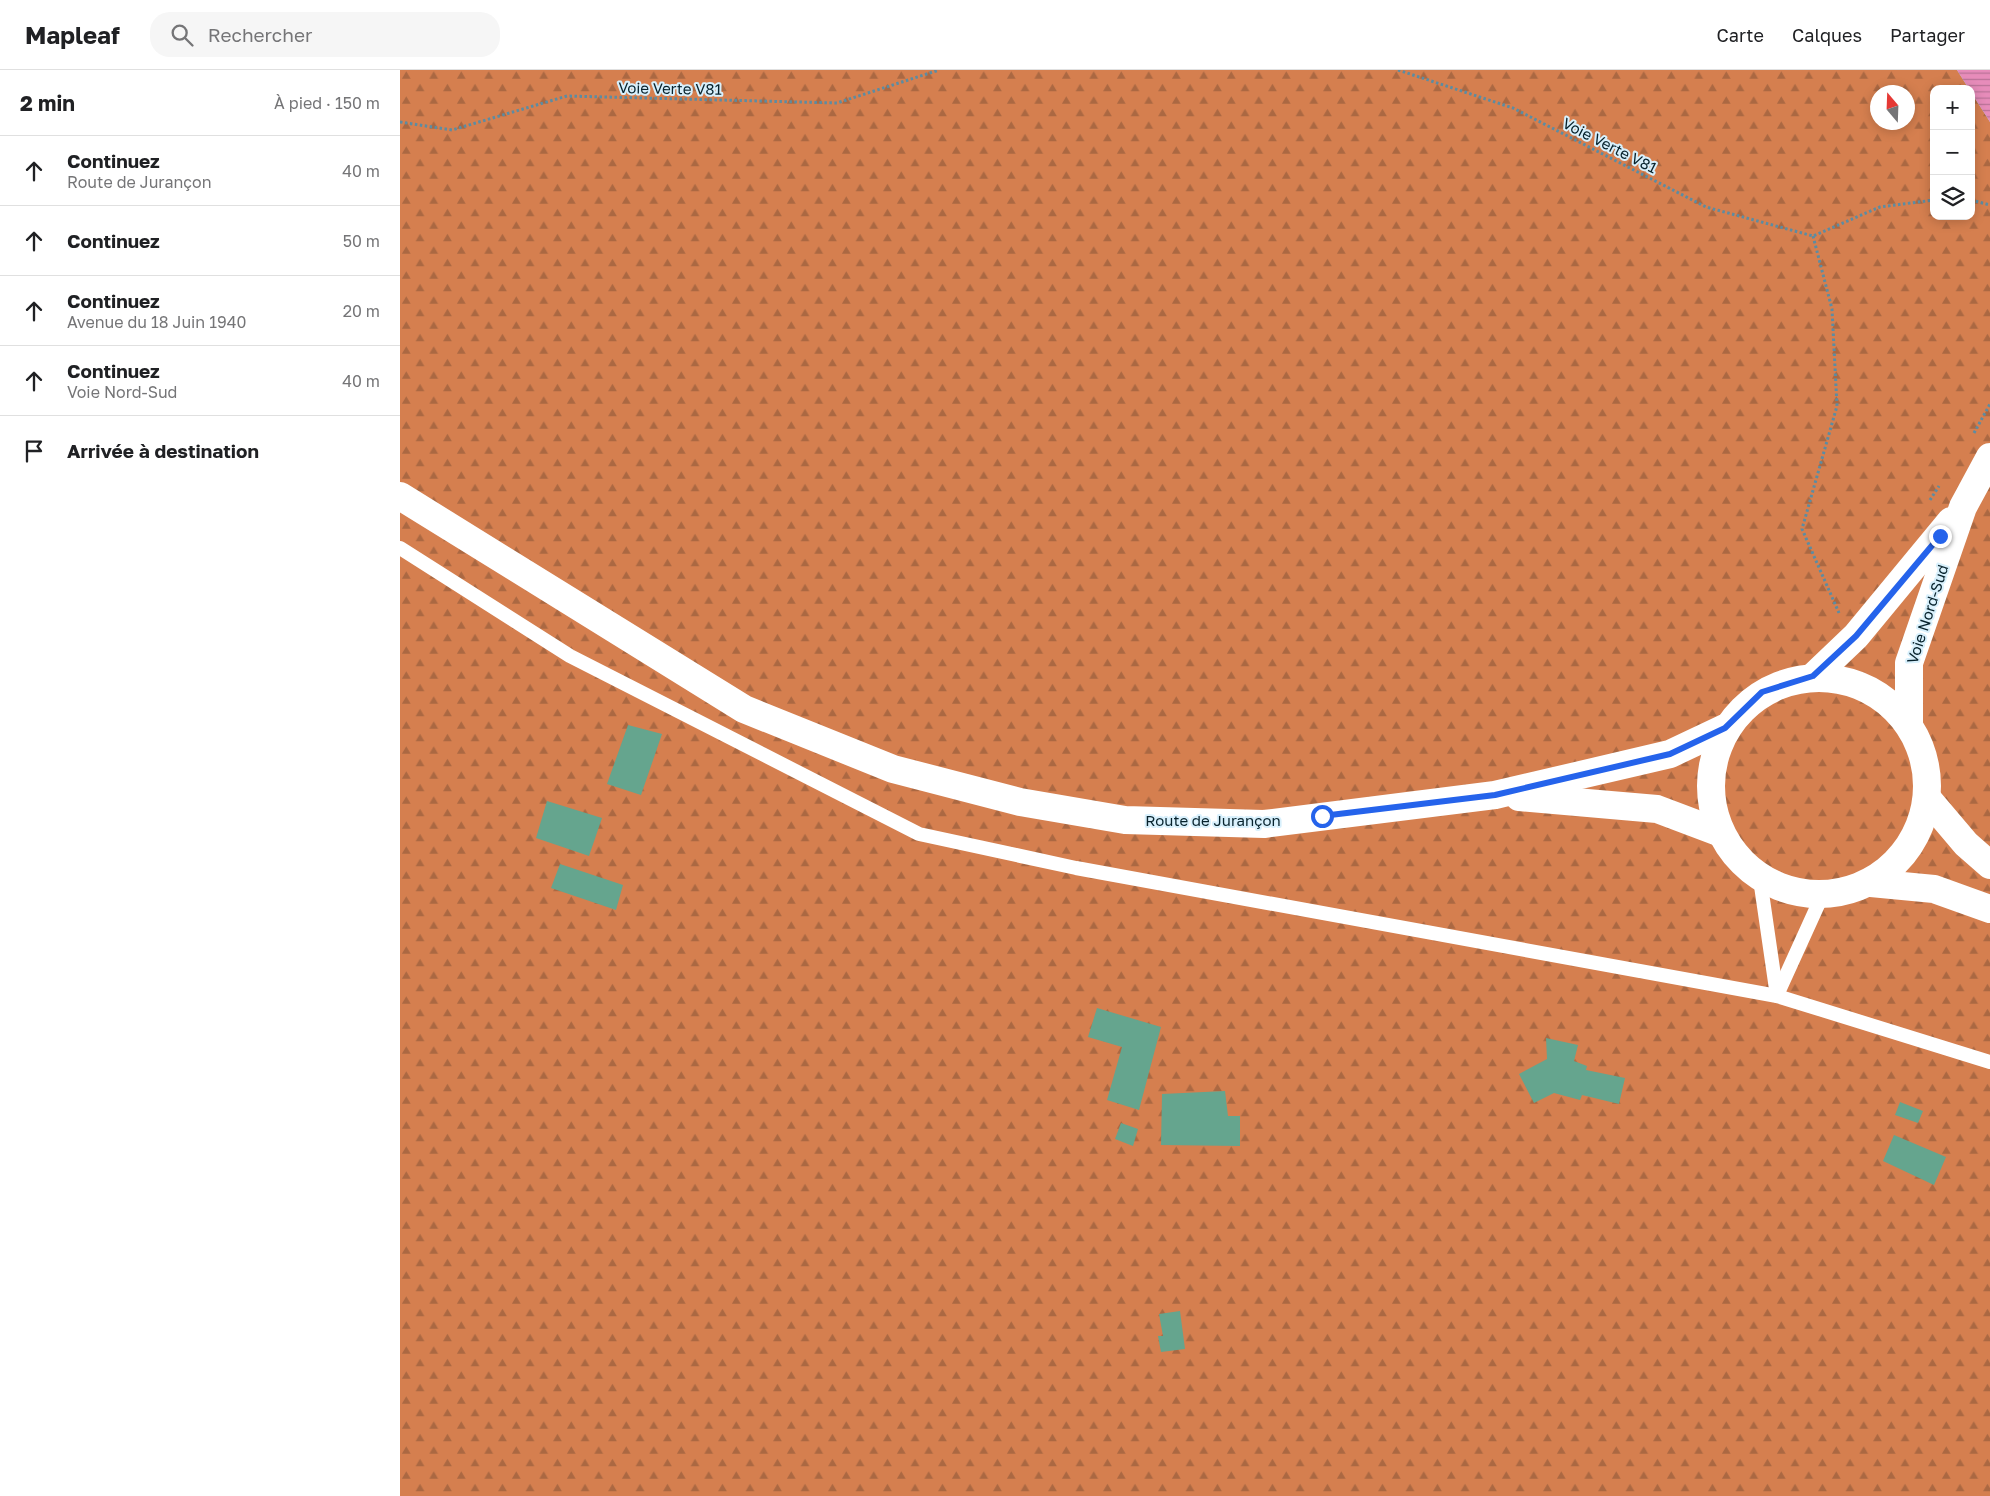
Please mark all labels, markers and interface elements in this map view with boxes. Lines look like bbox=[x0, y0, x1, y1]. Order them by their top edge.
search box bbox=[150, 12, 500, 57]
text: Mapleaf bbox=[25, 20, 120, 49]
icon: search bbox=[168, 21, 196, 49]
text: Rechercher bbox=[208, 23, 312, 46]
text: Carte bbox=[1717, 24, 1764, 46]
text: Calques bbox=[1792, 24, 1862, 46]
text: Partager bbox=[1890, 24, 1965, 46]
street label: Voie Verte V81 bbox=[618, 78, 722, 98]
north arrow bbox=[1870, 85, 1915, 130]
map controls bbox=[1930, 85, 1975, 220]
button: + bbox=[1930, 85, 1975, 130]
text: 2 min bbox=[20, 90, 75, 116]
text: À pied · 150 m bbox=[274, 93, 380, 113]
street label: Voie Verte V81 bbox=[1560, 113, 1660, 177]
button: − bbox=[1930, 130, 1975, 175]
text: Continuez bbox=[67, 149, 160, 172]
icon: ahead bbox=[20, 157, 48, 185]
text: 40 m bbox=[342, 161, 380, 181]
text: Route de Jurançon bbox=[67, 172, 211, 192]
button: layers bbox=[1930, 175, 1975, 220]
icon: ahead bbox=[20, 227, 48, 255]
text: Continuez bbox=[67, 229, 160, 252]
text: 50 m bbox=[343, 231, 380, 251]
text: Continuez bbox=[67, 289, 160, 312]
icon: ahead bbox=[20, 297, 48, 325]
text: 20 m bbox=[343, 301, 380, 321]
text: Avenue du 18 Juin 1940 bbox=[67, 312, 246, 332]
text: Continuez bbox=[67, 359, 160, 382]
icon: ahead bbox=[20, 367, 48, 395]
text: 40 m bbox=[342, 371, 380, 391]
text: Voie Nord-Sud bbox=[67, 382, 177, 402]
icon: arrive bbox=[20, 437, 48, 465]
text: Arrivée à destination bbox=[67, 439, 259, 462]
route end bbox=[1929, 525, 1952, 548]
street label: Voie Nord-Sud bbox=[1902, 562, 1952, 666]
route start bbox=[1311, 805, 1334, 828]
street label: Route de Jurançon bbox=[1145, 811, 1281, 829]

